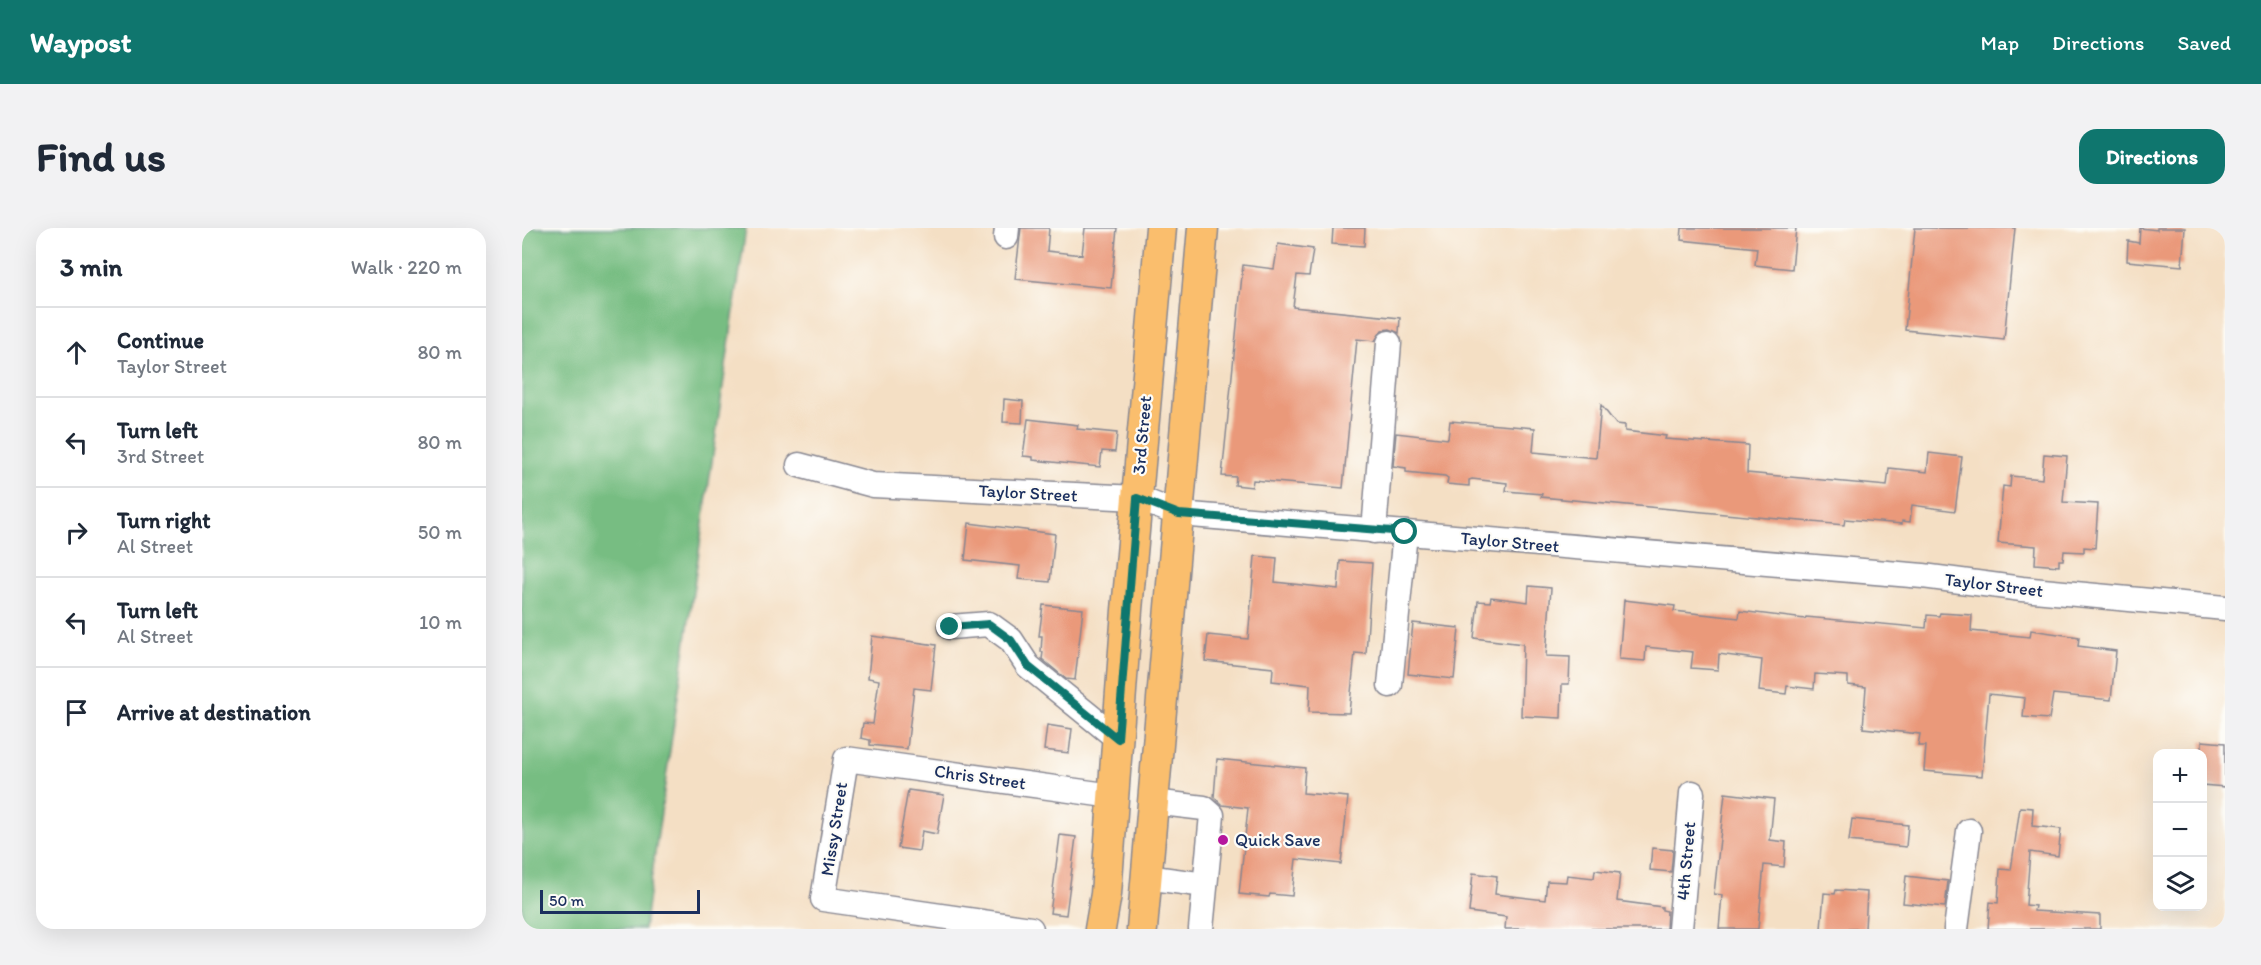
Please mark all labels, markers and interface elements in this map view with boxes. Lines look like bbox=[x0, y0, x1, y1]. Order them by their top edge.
text: Waypost bbox=[30, 25, 132, 59]
text: Map bbox=[1981, 30, 2019, 55]
text: Directions bbox=[2052, 30, 2144, 55]
text: Saved bbox=[2177, 30, 2231, 55]
button: Directions bbox=[2079, 129, 2225, 184]
text: Find us bbox=[36, 131, 166, 182]
text: 3 min bbox=[60, 251, 122, 283]
text: Walk · 220 m bbox=[351, 255, 462, 279]
text: Continue bbox=[117, 327, 204, 354]
icon: ahead bbox=[60, 336, 93, 369]
text: 80 m bbox=[417, 340, 462, 364]
text: Taylor Street bbox=[117, 354, 227, 378]
street label: 3rd Street bbox=[1128, 395, 1156, 475]
text: Turn left bbox=[117, 417, 198, 444]
icon: left bbox=[60, 426, 93, 459]
text: 80 m bbox=[417, 430, 462, 454]
text: 3rd Street bbox=[117, 444, 204, 468]
street label: Taylor Street bbox=[978, 479, 1078, 507]
text: Turn right bbox=[117, 507, 211, 534]
icon: right bbox=[60, 516, 93, 549]
route start bbox=[1391, 518, 1417, 544]
text: 50 m bbox=[418, 520, 462, 544]
street label: Taylor Street bbox=[1460, 527, 1561, 557]
text: Al Street bbox=[117, 534, 193, 558]
street label: Taylor Street bbox=[1943, 568, 2045, 602]
text: Turn left bbox=[117, 597, 198, 624]
icon: left bbox=[60, 606, 93, 639]
text: 10 m bbox=[419, 610, 462, 634]
route end bbox=[936, 613, 962, 639]
text: Al Street bbox=[117, 624, 193, 648]
icon: arrive bbox=[60, 696, 93, 729]
text: Arrive at destination bbox=[117, 699, 311, 726]
map controls bbox=[2153, 749, 2207, 911]
button: + bbox=[2153, 749, 2207, 803]
street label: Chris Street bbox=[933, 760, 1028, 794]
street label: Missy Street bbox=[816, 780, 852, 878]
button: − bbox=[2153, 803, 2207, 857]
street label: 4th Street bbox=[1672, 821, 1700, 901]
place label: Quick Save bbox=[1235, 829, 1321, 851]
marker: Quick Save bbox=[1216, 833, 1230, 847]
button: layers bbox=[2153, 857, 2207, 911]
scale bar bbox=[540, 887, 700, 914]
text: 50 m bbox=[549, 891, 584, 910]

